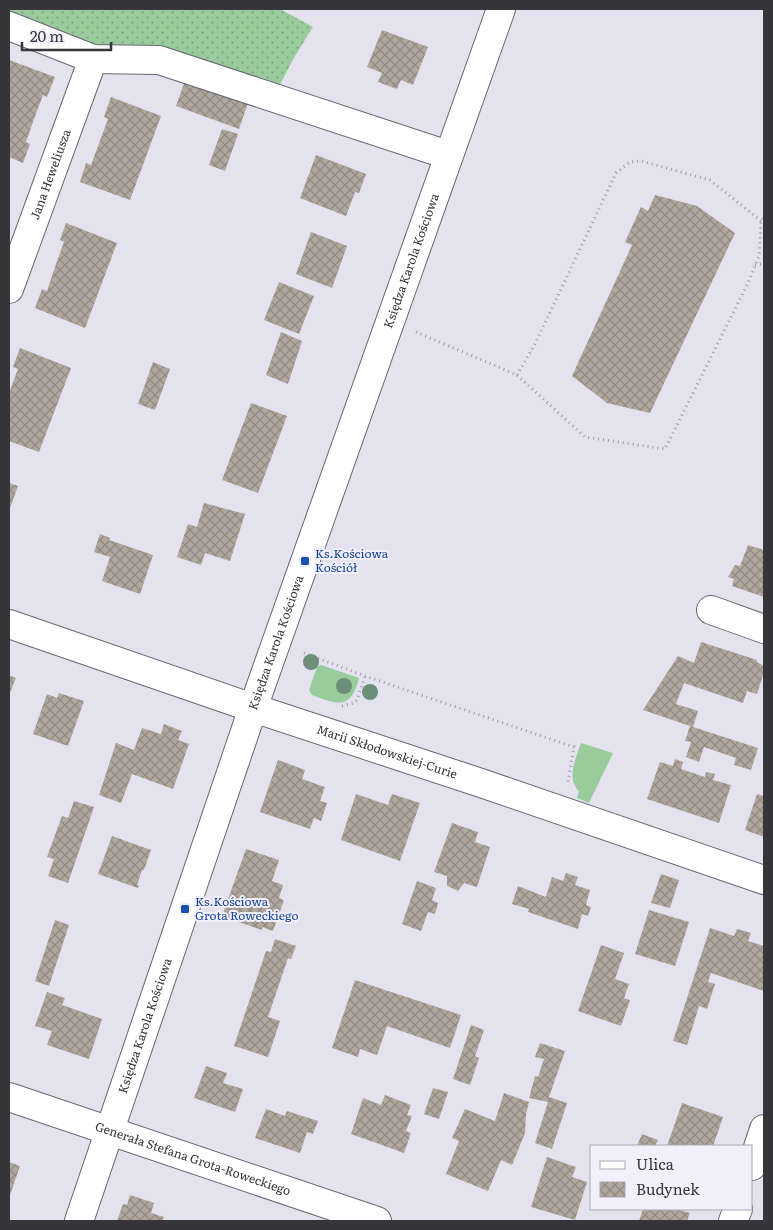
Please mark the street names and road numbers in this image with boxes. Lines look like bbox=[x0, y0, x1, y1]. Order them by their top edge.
street label: Jana Heweliusza bbox=[25, 126, 75, 222]
street label: Księdza Karola Kościowa bbox=[378, 190, 443, 331]
street label: Księdza Karola Kościowa bbox=[243, 572, 308, 712]
street label: Marii Skłodowskiej-Curie bbox=[315, 720, 460, 783]
street label: Księdza Karola Kościowa bbox=[113, 955, 176, 1096]
street label: Generała Stefana Grota-Roweckiego bbox=[93, 1117, 293, 1199]

